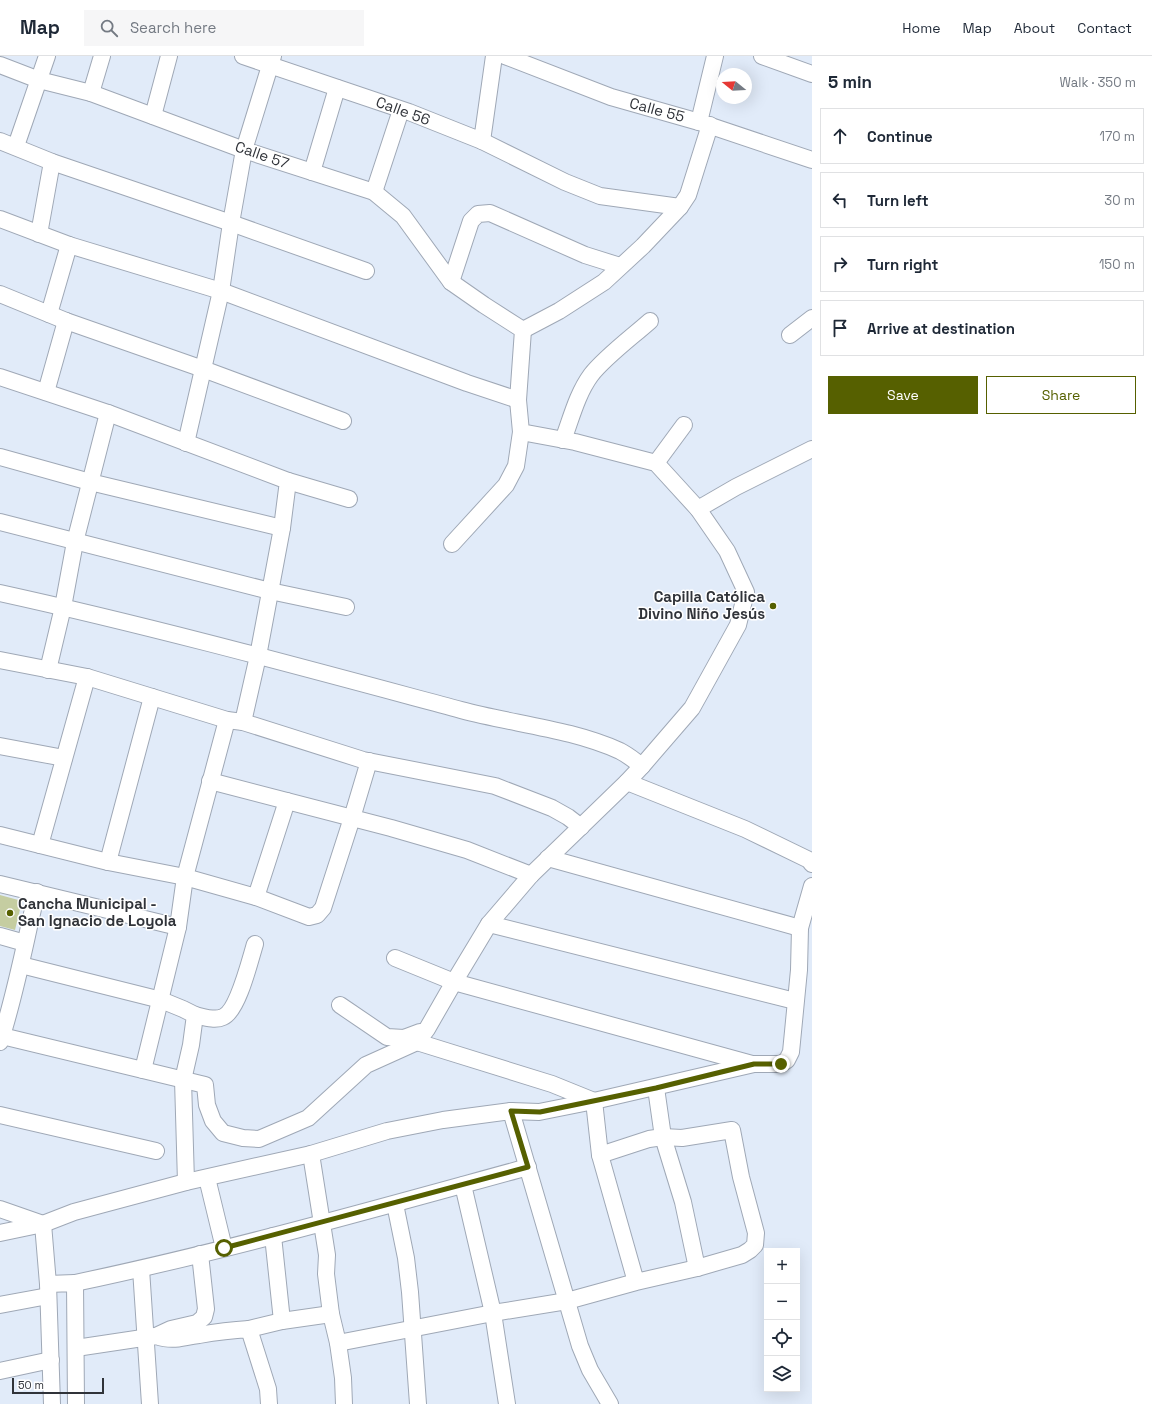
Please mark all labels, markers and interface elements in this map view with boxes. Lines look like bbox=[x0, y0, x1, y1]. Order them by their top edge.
search box bbox=[84, 10, 364, 46]
text: Map bbox=[20, 15, 60, 40]
icon: search bbox=[98, 17, 120, 39]
text: Search here bbox=[130, 18, 216, 37]
text: Home bbox=[902, 19, 940, 37]
text: Map bbox=[962, 19, 992, 37]
text: About bbox=[1014, 19, 1055, 37]
text: Contact bbox=[1077, 19, 1132, 37]
north arrow bbox=[716, 68, 752, 104]
text: 5 min bbox=[828, 71, 872, 93]
text: Walk · 350 m bbox=[1059, 74, 1136, 91]
street label: Calle 56 bbox=[373, 92, 433, 129]
street label: Calle 55 bbox=[627, 93, 687, 126]
icon: ahead bbox=[829, 125, 851, 147]
text: Continue bbox=[867, 127, 933, 146]
text: 170 m bbox=[1099, 128, 1135, 145]
street label: Calle 57 bbox=[233, 136, 292, 173]
icon: left bbox=[829, 189, 851, 211]
text: Turn left bbox=[867, 191, 929, 210]
text: 30 m bbox=[1104, 192, 1135, 209]
icon: right bbox=[829, 253, 851, 275]
text: Turn right bbox=[867, 255, 938, 274]
text: 150 m bbox=[1099, 256, 1135, 273]
icon: arrive bbox=[829, 317, 851, 339]
text: Arrive at destination bbox=[867, 319, 1015, 338]
button: Save bbox=[828, 376, 978, 414]
button: Share bbox=[986, 376, 1136, 414]
place label: Capilla Católica Divino Niño Jesús bbox=[638, 587, 765, 623]
marker: Capilla Católica Divino Niño Jesús bbox=[768, 601, 778, 611]
place label: Cancha Municipal - San Ignacio de Loyola bbox=[18, 894, 177, 930]
marker: Cancha Municipal - San Ignacio de Loyola bbox=[5, 908, 15, 918]
route end bbox=[772, 1055, 790, 1073]
route start bbox=[215, 1239, 233, 1257]
map controls bbox=[764, 1248, 800, 1392]
button: + bbox=[764, 1248, 800, 1284]
button: − bbox=[764, 1284, 800, 1320]
button: locate bbox=[764, 1320, 800, 1356]
button: layers bbox=[764, 1356, 800, 1392]
scale bar bbox=[12, 1376, 104, 1395]
text: 50 m bbox=[18, 1378, 44, 1392]

